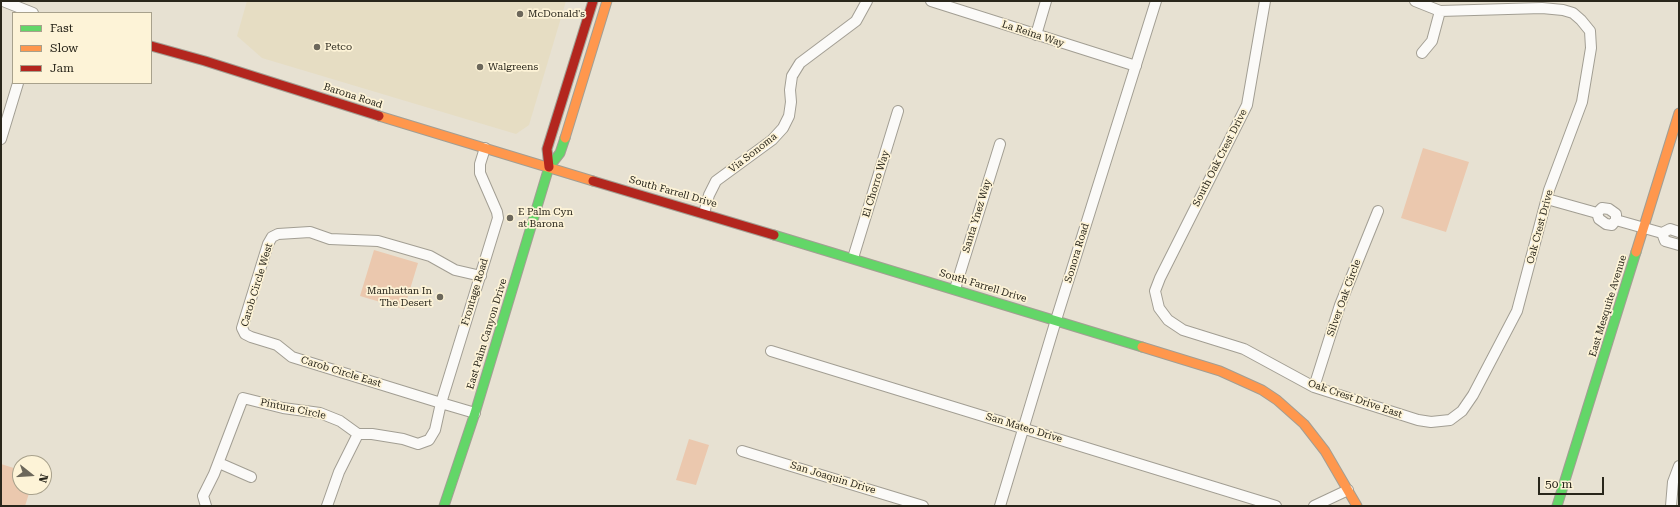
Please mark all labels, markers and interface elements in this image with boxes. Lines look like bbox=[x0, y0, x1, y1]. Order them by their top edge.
place label: McDonald's bbox=[528, 8, 585, 20]
marker: McDonald's bbox=[515, 9, 525, 19]
legend bbox=[12, 12, 152, 84]
street label: La Reina Way bbox=[1000, 18, 1066, 50]
text: Fast bbox=[50, 21, 73, 35]
text: Slow bbox=[50, 41, 78, 55]
place label: Petco bbox=[325, 41, 352, 53]
marker: Petco bbox=[312, 42, 322, 52]
text: Jam bbox=[50, 61, 74, 75]
place label: Walgreens bbox=[488, 61, 538, 73]
marker: Walgreens bbox=[475, 62, 485, 72]
street label: Barona Road bbox=[322, 81, 384, 111]
street label: South Oak Crest Drive bbox=[1190, 107, 1250, 209]
street label: Via Sonoma bbox=[727, 130, 779, 176]
street label: El Chorro Way bbox=[860, 149, 892, 219]
street label: South Farrell Drive bbox=[628, 174, 718, 210]
street label: Santa Ynez Way bbox=[960, 178, 994, 254]
street label: Oak Crest Drive bbox=[1524, 189, 1556, 265]
place label: E Palm Cyn at Barona bbox=[518, 206, 573, 230]
marker: E Palm Cyn at Barona bbox=[505, 213, 515, 223]
street label: Sonora Road bbox=[1062, 222, 1092, 284]
street label: Carob Circle West bbox=[239, 242, 275, 328]
street label: East Mesquite Avenue bbox=[1587, 254, 1629, 358]
street label: Frontage Road bbox=[459, 257, 491, 327]
street label: Silver Oak Circle bbox=[1324, 258, 1364, 338]
street label: South Farrell Drive bbox=[938, 267, 1028, 305]
street label: East Palm Canyon Drive bbox=[464, 277, 510, 391]
place label: Manhattan In The Desert bbox=[367, 285, 432, 308]
marker: Manhattan In The Desert bbox=[435, 292, 445, 302]
street label: Carob Circle East bbox=[299, 354, 383, 390]
street label: Oak Crest Drive East bbox=[1306, 377, 1404, 421]
street label: Pintura Circle bbox=[259, 396, 327, 422]
street label: San Mateo Drive bbox=[984, 411, 1064, 445]
north arrow bbox=[12, 455, 52, 495]
street label: San Joaquin Drive bbox=[789, 459, 877, 497]
scale bar bbox=[1540, 469, 1606, 495]
text: N bbox=[36, 472, 50, 484]
text: 50 m bbox=[1545, 477, 1572, 491]

